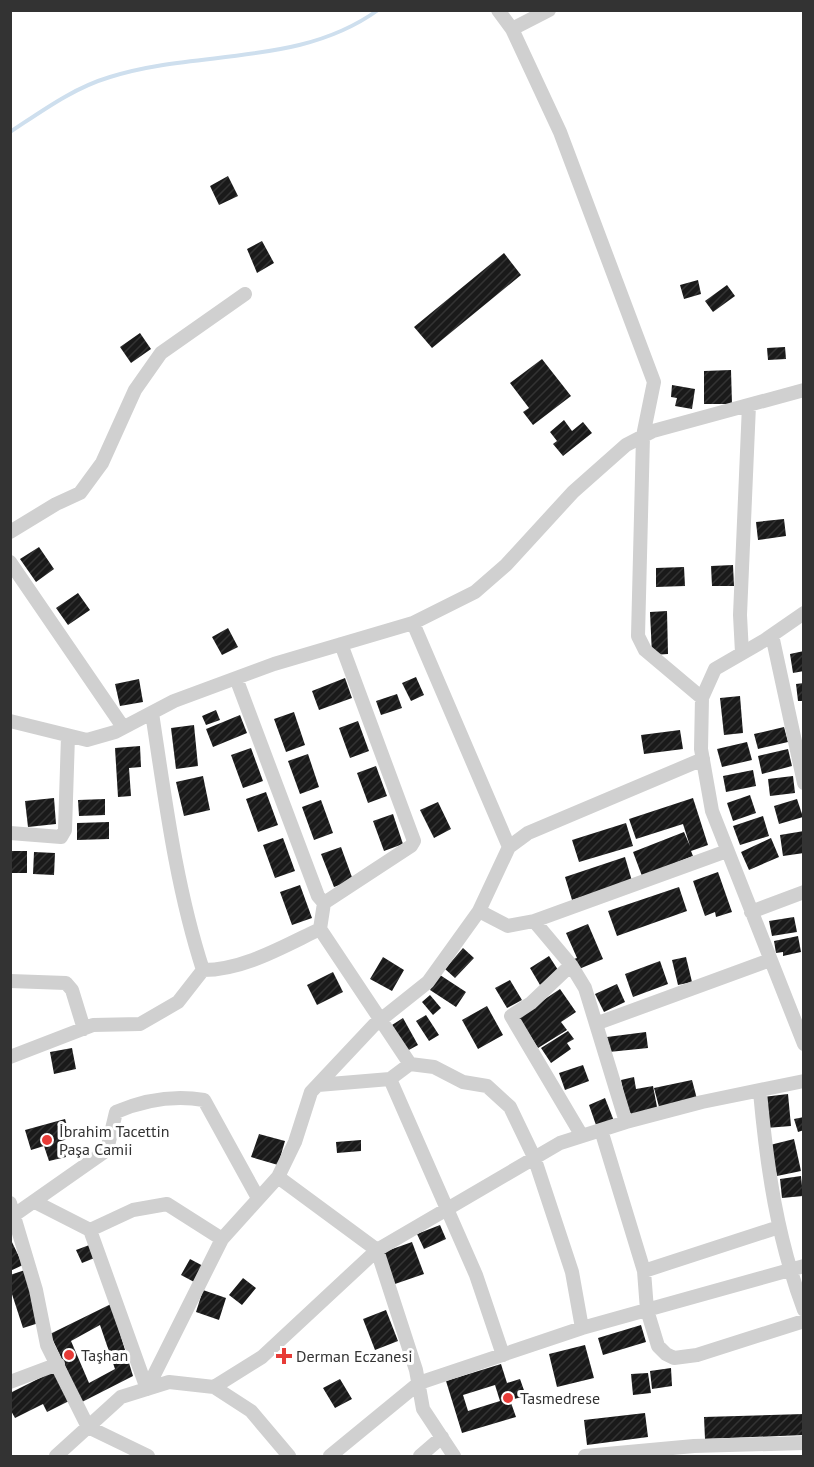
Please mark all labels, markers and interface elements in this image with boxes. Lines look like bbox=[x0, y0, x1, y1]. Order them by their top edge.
place label: İbrahim Tacettin Paşa Camii bbox=[59, 1121, 169, 1159]
marker: İbrahim Tacettin Paşa Camii bbox=[40, 1133, 54, 1147]
place label: Taşhan bbox=[81, 1345, 128, 1365]
place label: Derman Eczanesi bbox=[296, 1346, 413, 1366]
marker: Taşhan bbox=[62, 1348, 76, 1362]
marker: Derman Eczanesi bbox=[277, 1349, 291, 1363]
place label: Tasmedrese bbox=[520, 1388, 600, 1408]
marker: Tasmedrese bbox=[501, 1391, 515, 1405]

